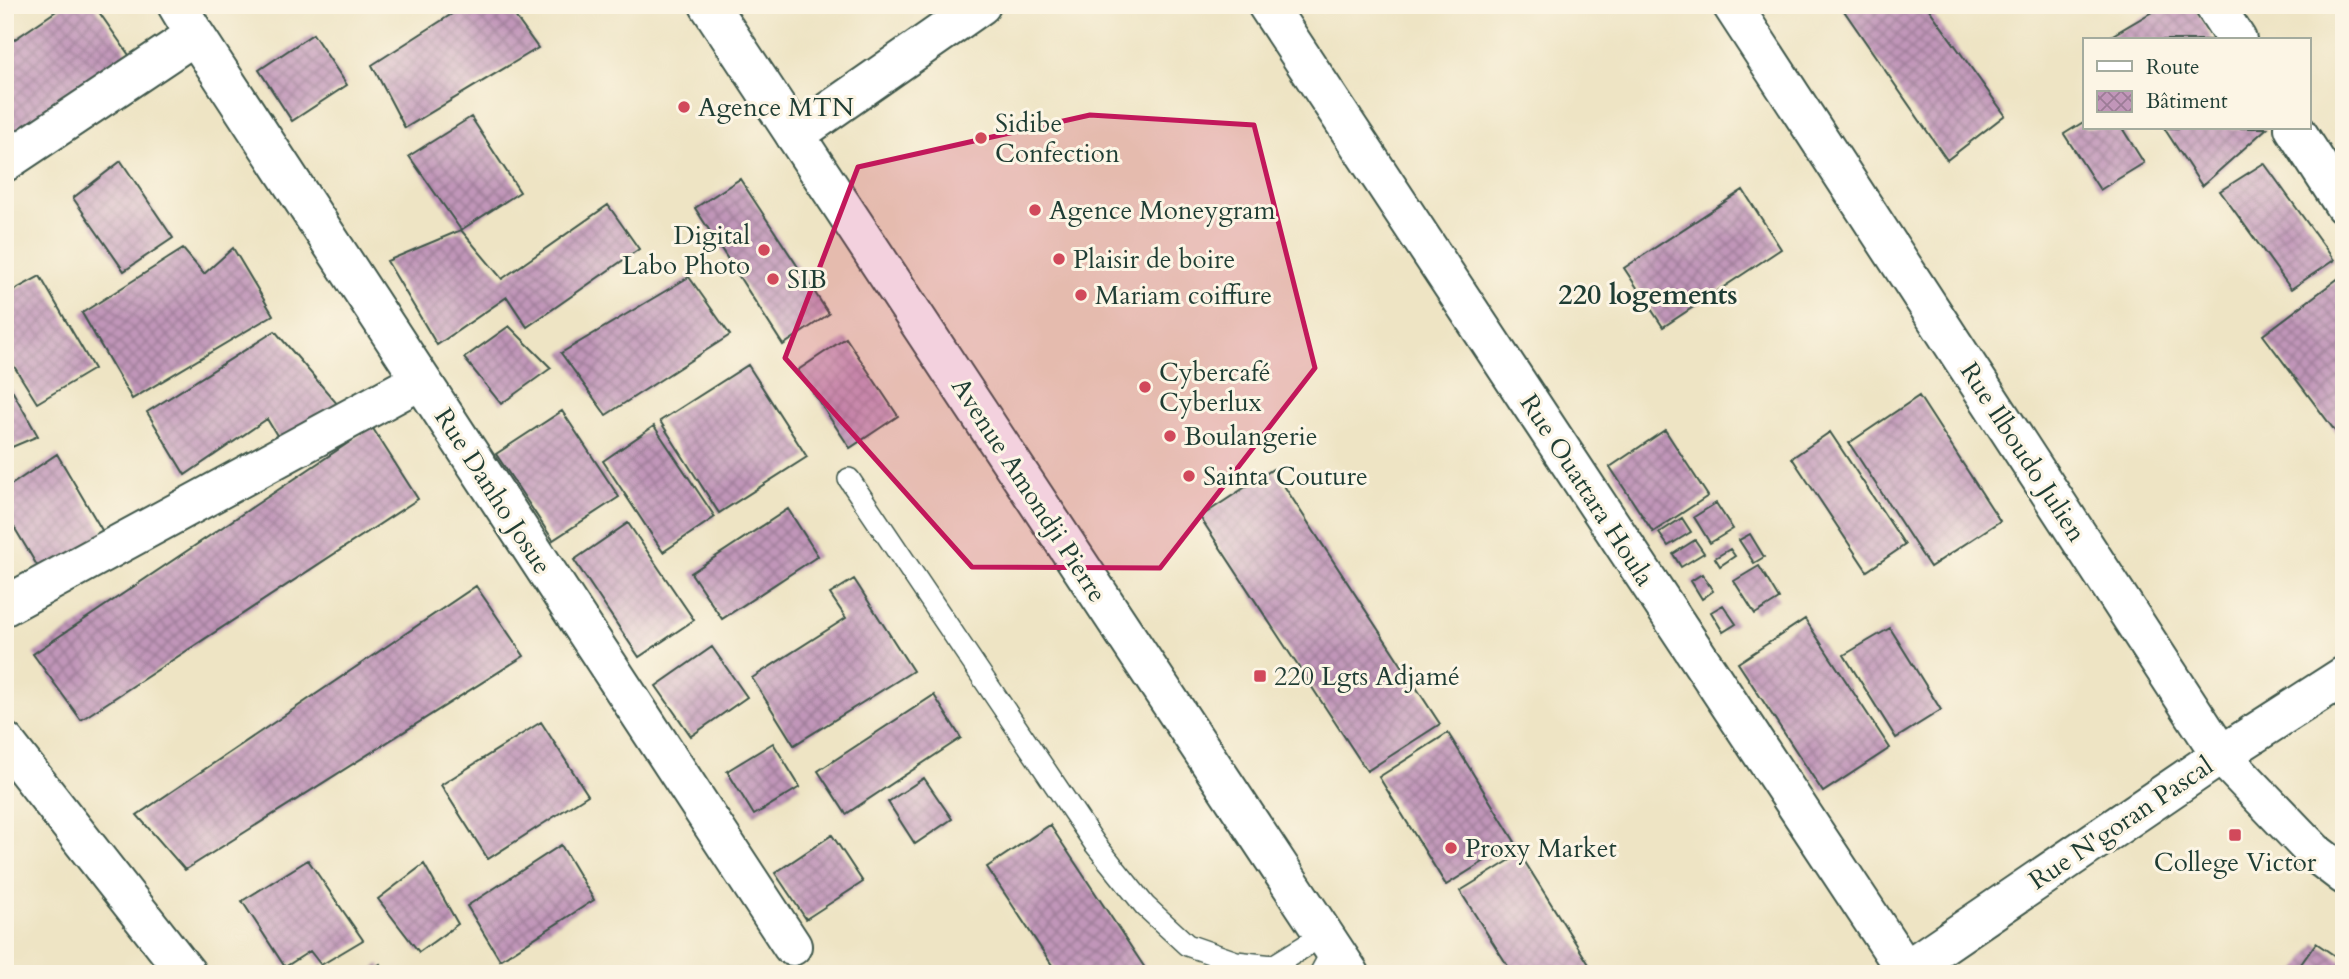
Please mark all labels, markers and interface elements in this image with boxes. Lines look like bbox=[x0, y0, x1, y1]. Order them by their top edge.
legend bbox=[2083, 38, 2310, 130]
text: Route bbox=[2146, 53, 2200, 82]
text: Bâtiment bbox=[2146, 87, 2228, 116]
place label: Agence MTN bbox=[698, 90, 854, 125]
marker: Agence MTN bbox=[676, 99, 692, 115]
place label: Sidibe Confection bbox=[995, 106, 1120, 171]
marker: Sidibe Confection bbox=[973, 130, 989, 146]
place label: Agence Moneygram bbox=[1049, 193, 1275, 228]
marker: Agence Moneygram bbox=[1027, 202, 1043, 218]
place label: Digital Labo Photo bbox=[622, 218, 750, 283]
marker: Digital Labo Photo bbox=[756, 242, 772, 258]
place label: Plaisir de boire bbox=[1073, 242, 1235, 277]
marker: Plaisir de boire bbox=[1051, 251, 1067, 267]
place label: SIB bbox=[787, 262, 827, 297]
marker: SIB bbox=[765, 271, 781, 287]
district label: 220 logements bbox=[1558, 276, 1738, 314]
place label: Mariam coiffure bbox=[1095, 278, 1272, 313]
marker: Mariam coiffure bbox=[1073, 287, 1089, 303]
place label: Cybercafé Cyberlux bbox=[1159, 355, 1271, 420]
street label: Rue Ilboudo Julien bbox=[1952, 356, 2094, 549]
street label: Avenue Amondji Pierre bbox=[943, 371, 1115, 609]
marker: Cybercafé Cyberlux bbox=[1137, 379, 1153, 395]
street label: Rue Ouattara Houla bbox=[1512, 387, 1662, 593]
street label: Rue Danho Josue bbox=[426, 401, 560, 581]
place label: Boulangerie bbox=[1184, 419, 1318, 454]
marker: Boulangerie bbox=[1162, 428, 1178, 444]
place label: Sainta Couture bbox=[1203, 459, 1368, 494]
marker: Sainta Couture bbox=[1181, 468, 1197, 484]
place label: 220 Lgts Adjamé bbox=[1274, 659, 1460, 694]
marker: 220 Lgts Adjamé bbox=[1252, 668, 1268, 684]
street label: Rue N'goran Pascal bbox=[2022, 748, 2220, 898]
marker: College Victor bbox=[2227, 827, 2243, 843]
place label: Proxy Market bbox=[1465, 831, 1617, 866]
marker: Proxy Market bbox=[1443, 840, 1459, 856]
place label: College Victor bbox=[2154, 845, 2317, 880]

